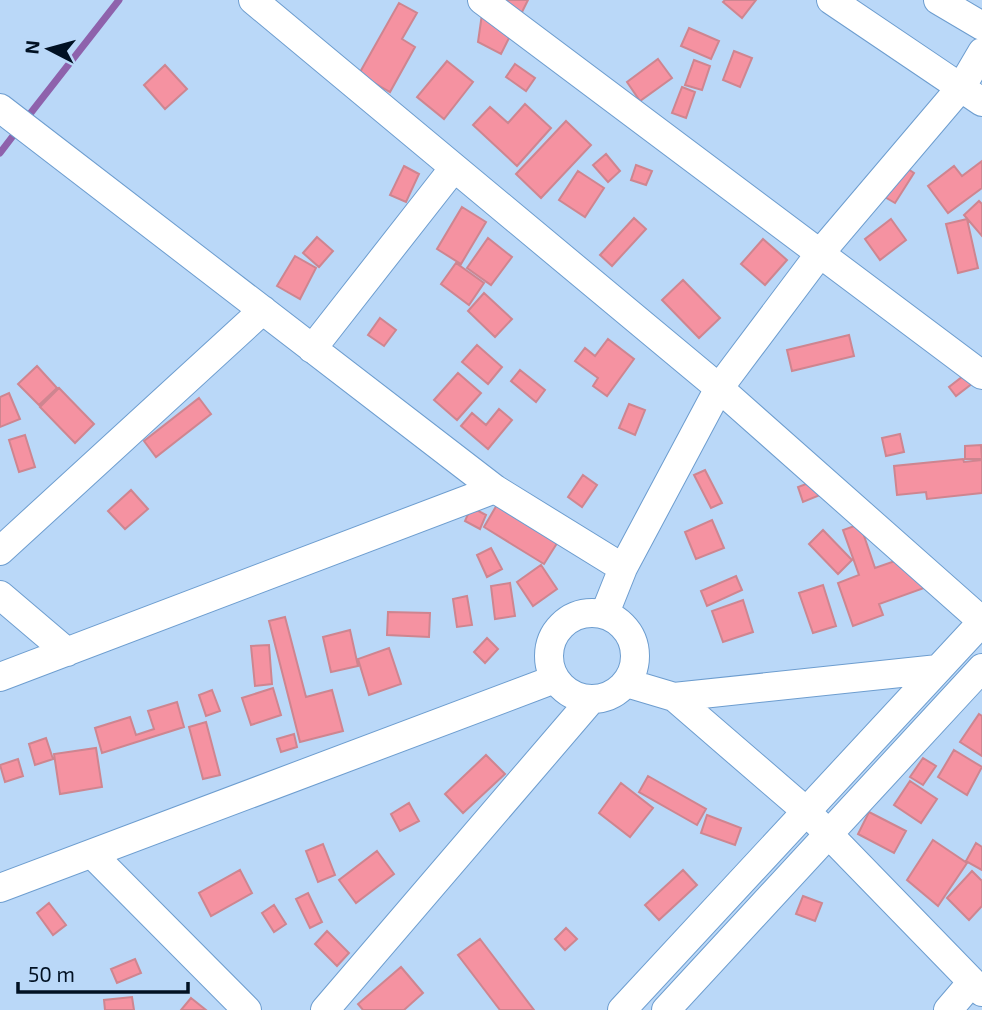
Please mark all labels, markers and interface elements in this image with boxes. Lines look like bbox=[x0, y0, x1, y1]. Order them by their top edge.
north arrow bbox=[14, 14, 84, 84]
text: N bbox=[19, 39, 44, 55]
scale bar bbox=[18, 950, 187, 994]
text: 50 m bbox=[28, 961, 75, 986]

